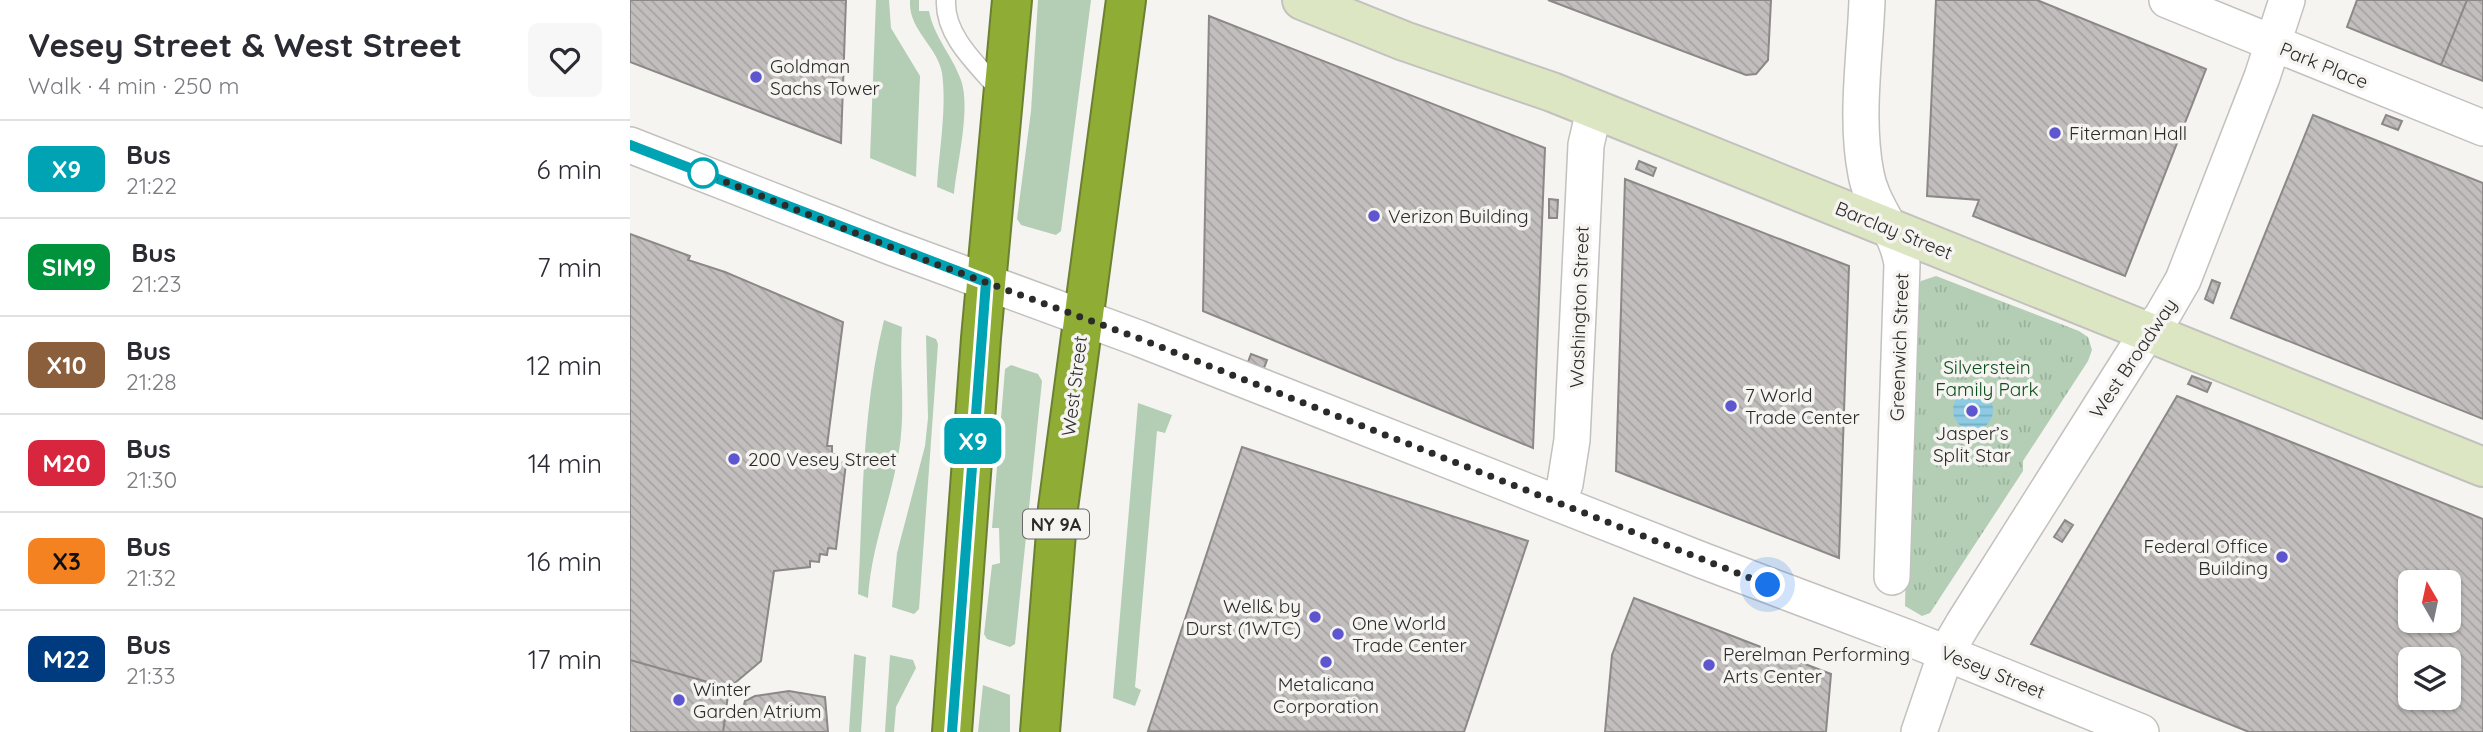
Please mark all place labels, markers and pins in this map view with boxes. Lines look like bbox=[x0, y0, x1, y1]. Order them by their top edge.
place label: Goldman Sachs Tower bbox=[770, 54, 881, 100]
marker: Goldman Sachs Tower bbox=[748, 69, 764, 85]
place label: Fiterman Hall bbox=[2069, 121, 2187, 145]
marker: Fiterman Hall bbox=[2047, 125, 2063, 141]
unlabelled marker bbox=[688, 158, 718, 188]
place label: Verizon Building bbox=[1388, 204, 1529, 228]
marker: Verizon Building bbox=[1366, 208, 1382, 224]
place label: 7 World Trade Center bbox=[1745, 383, 1861, 429]
marker: 7 World Trade Center bbox=[1723, 398, 1739, 414]
marker: Jasper’s Split Star bbox=[1964, 403, 1980, 419]
place label: Jasper’s Split Star bbox=[1933, 421, 2012, 467]
place label: 200 Vesey Street bbox=[748, 447, 897, 471]
marker: 200 Vesey Street bbox=[726, 451, 742, 467]
place label: Federal Office Building bbox=[2144, 534, 2268, 580]
marker: Federal Office Building bbox=[2274, 549, 2290, 565]
place label: Well& by Durst (1WTC) bbox=[1185, 594, 1301, 640]
marker: Well& by Durst (1WTC) bbox=[1307, 609, 1323, 625]
place label: One World Trade Center bbox=[1352, 611, 1468, 657]
marker: One World Trade Center bbox=[1330, 626, 1346, 642]
place label: Perelman Performing Arts Center bbox=[1723, 642, 1910, 688]
marker: Metalicana Corporation bbox=[1318, 654, 1334, 670]
marker: Perelman Performing Arts Center bbox=[1701, 657, 1717, 673]
place label: Metalicana Corporation bbox=[1273, 672, 1379, 718]
place label: Winter Garden Atrium bbox=[693, 677, 821, 723]
marker: Winter Garden Atrium bbox=[671, 692, 687, 708]

